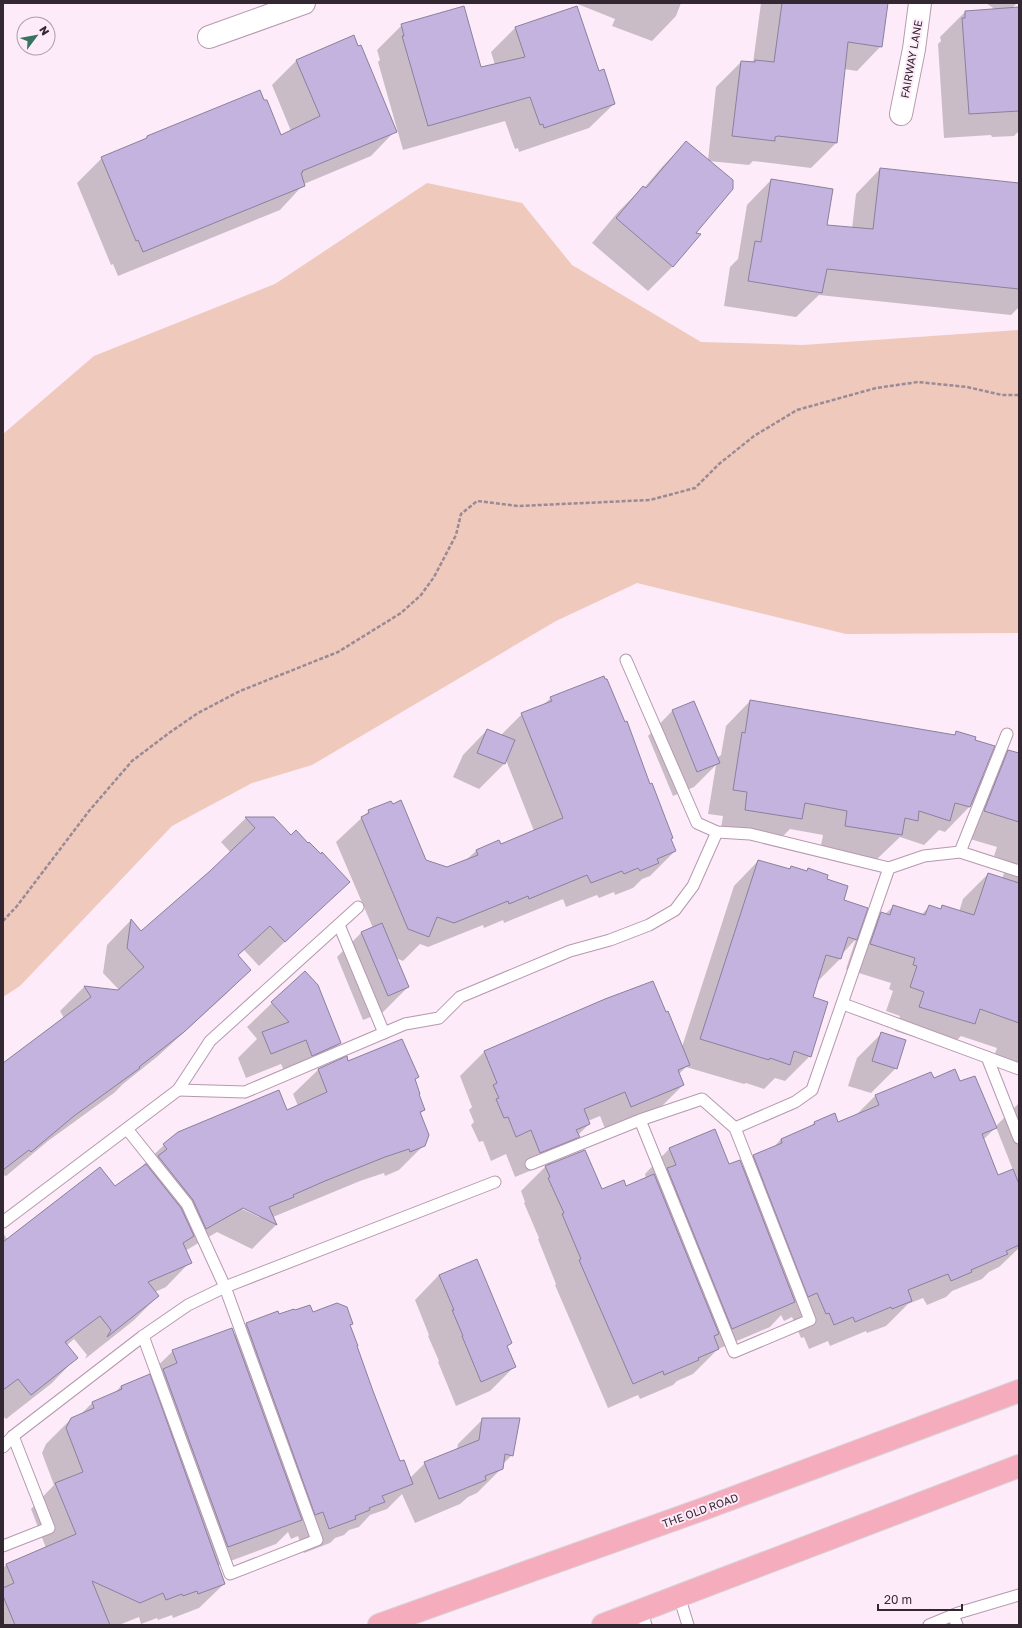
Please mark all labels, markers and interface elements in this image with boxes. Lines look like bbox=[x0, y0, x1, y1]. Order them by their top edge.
north arrow bbox=[16, 16, 56, 56]
street label: FAIRWAY LANE bbox=[898, 19, 924, 99]
text: N bbox=[37, 23, 53, 37]
street label: THE OLD ROAD bbox=[660, 1490, 740, 1530]
scale bar bbox=[878, 1586, 962, 1612]
text: 20 m bbox=[884, 1592, 912, 1607]

